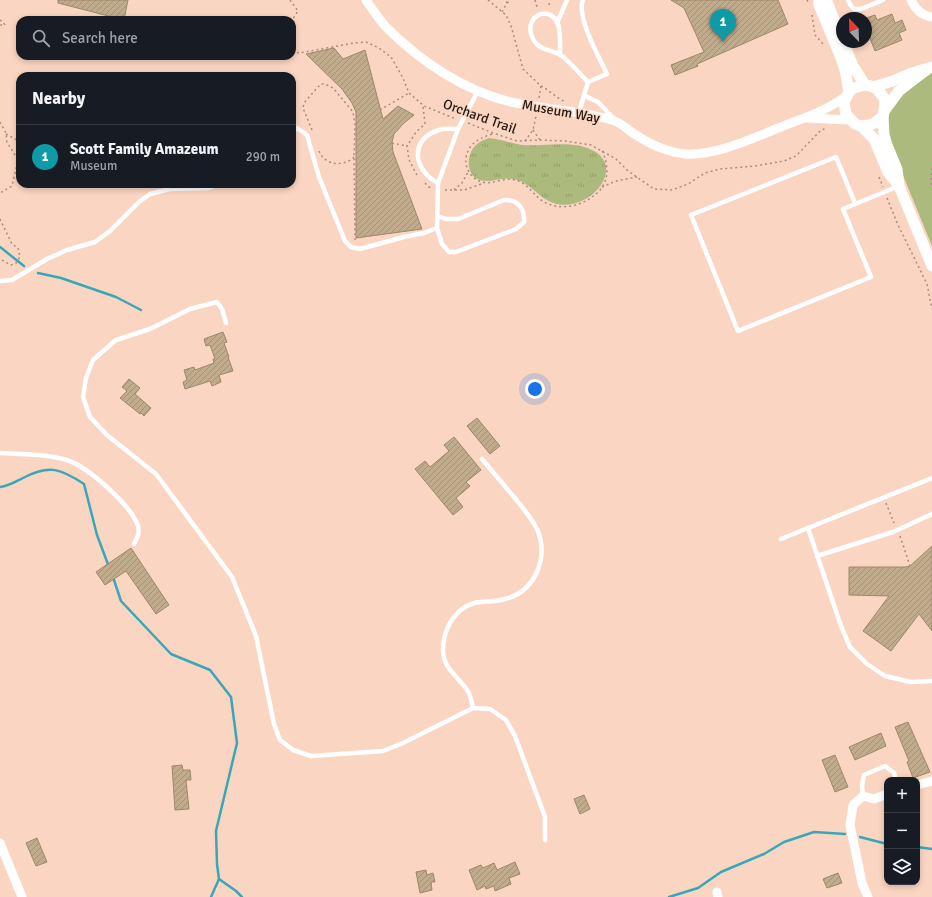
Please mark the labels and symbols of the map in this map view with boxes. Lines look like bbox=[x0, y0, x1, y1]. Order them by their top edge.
pin: 1 bbox=[710, 9, 736, 42]
north arrow bbox=[836, 12, 872, 48]
street label: Orchard Trail bbox=[441, 95, 519, 138]
street label: Museum Way bbox=[521, 96, 602, 127]
your location bbox=[525, 379, 545, 399]

